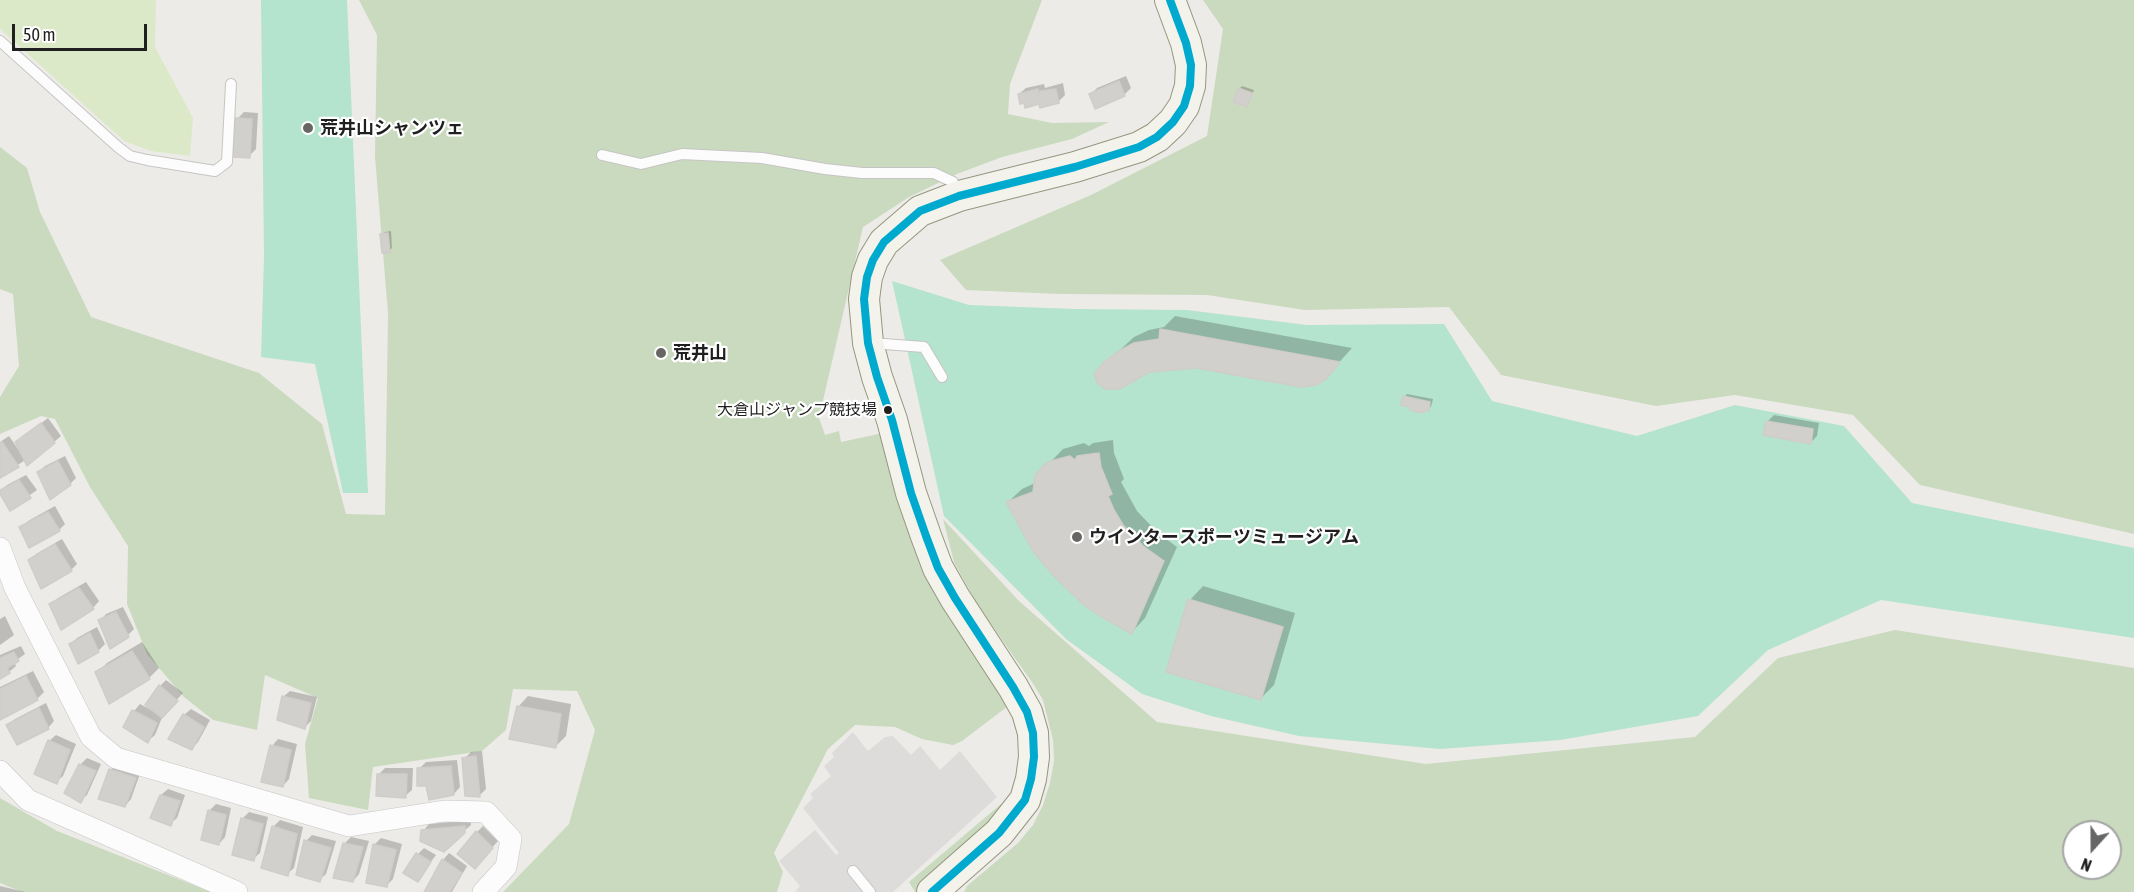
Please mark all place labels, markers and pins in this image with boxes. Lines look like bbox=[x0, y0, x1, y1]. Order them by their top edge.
place label: 荒井山シャンツェ bbox=[320, 117, 464, 139]
marker: 荒井山シャンツェ bbox=[301, 121, 315, 135]
place label: 荒井山 bbox=[673, 342, 727, 364]
marker: 荒井山 bbox=[654, 346, 668, 360]
place label: 大倉山ジャンプ競技場 bbox=[717, 400, 877, 420]
marker: 大倉山ジャンプ競技場 bbox=[882, 404, 894, 416]
place label: ウインタースポーツミュージアム bbox=[1089, 526, 1359, 548]
marker: ウインタースポーツミュージアム bbox=[1070, 530, 1084, 544]

